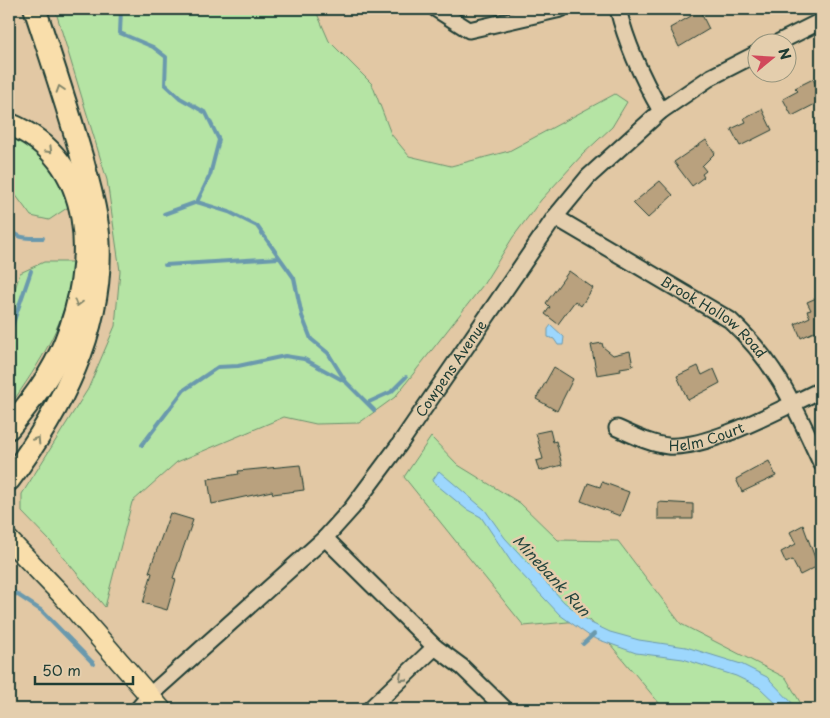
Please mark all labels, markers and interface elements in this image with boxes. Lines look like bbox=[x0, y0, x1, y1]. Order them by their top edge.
north arrow bbox=[748, 32, 798, 82]
text: N bbox=[773, 45, 797, 62]
one-way arrow bbox=[56, 85, 66, 94]
one-way arrow bbox=[43, 144, 52, 153]
street label: Brook Hollow Road bbox=[657, 270, 772, 362]
one-way arrow bbox=[73, 298, 84, 307]
street label: Cowpens Avenue bbox=[410, 315, 492, 421]
street label: Helm Court bbox=[669, 417, 748, 456]
one-way arrow bbox=[31, 436, 40, 446]
water label: Minebank Run bbox=[508, 529, 597, 622]
scale bar bbox=[35, 653, 132, 685]
text: 50 m bbox=[42, 658, 81, 681]
one-way arrow bbox=[399, 672, 408, 681]

